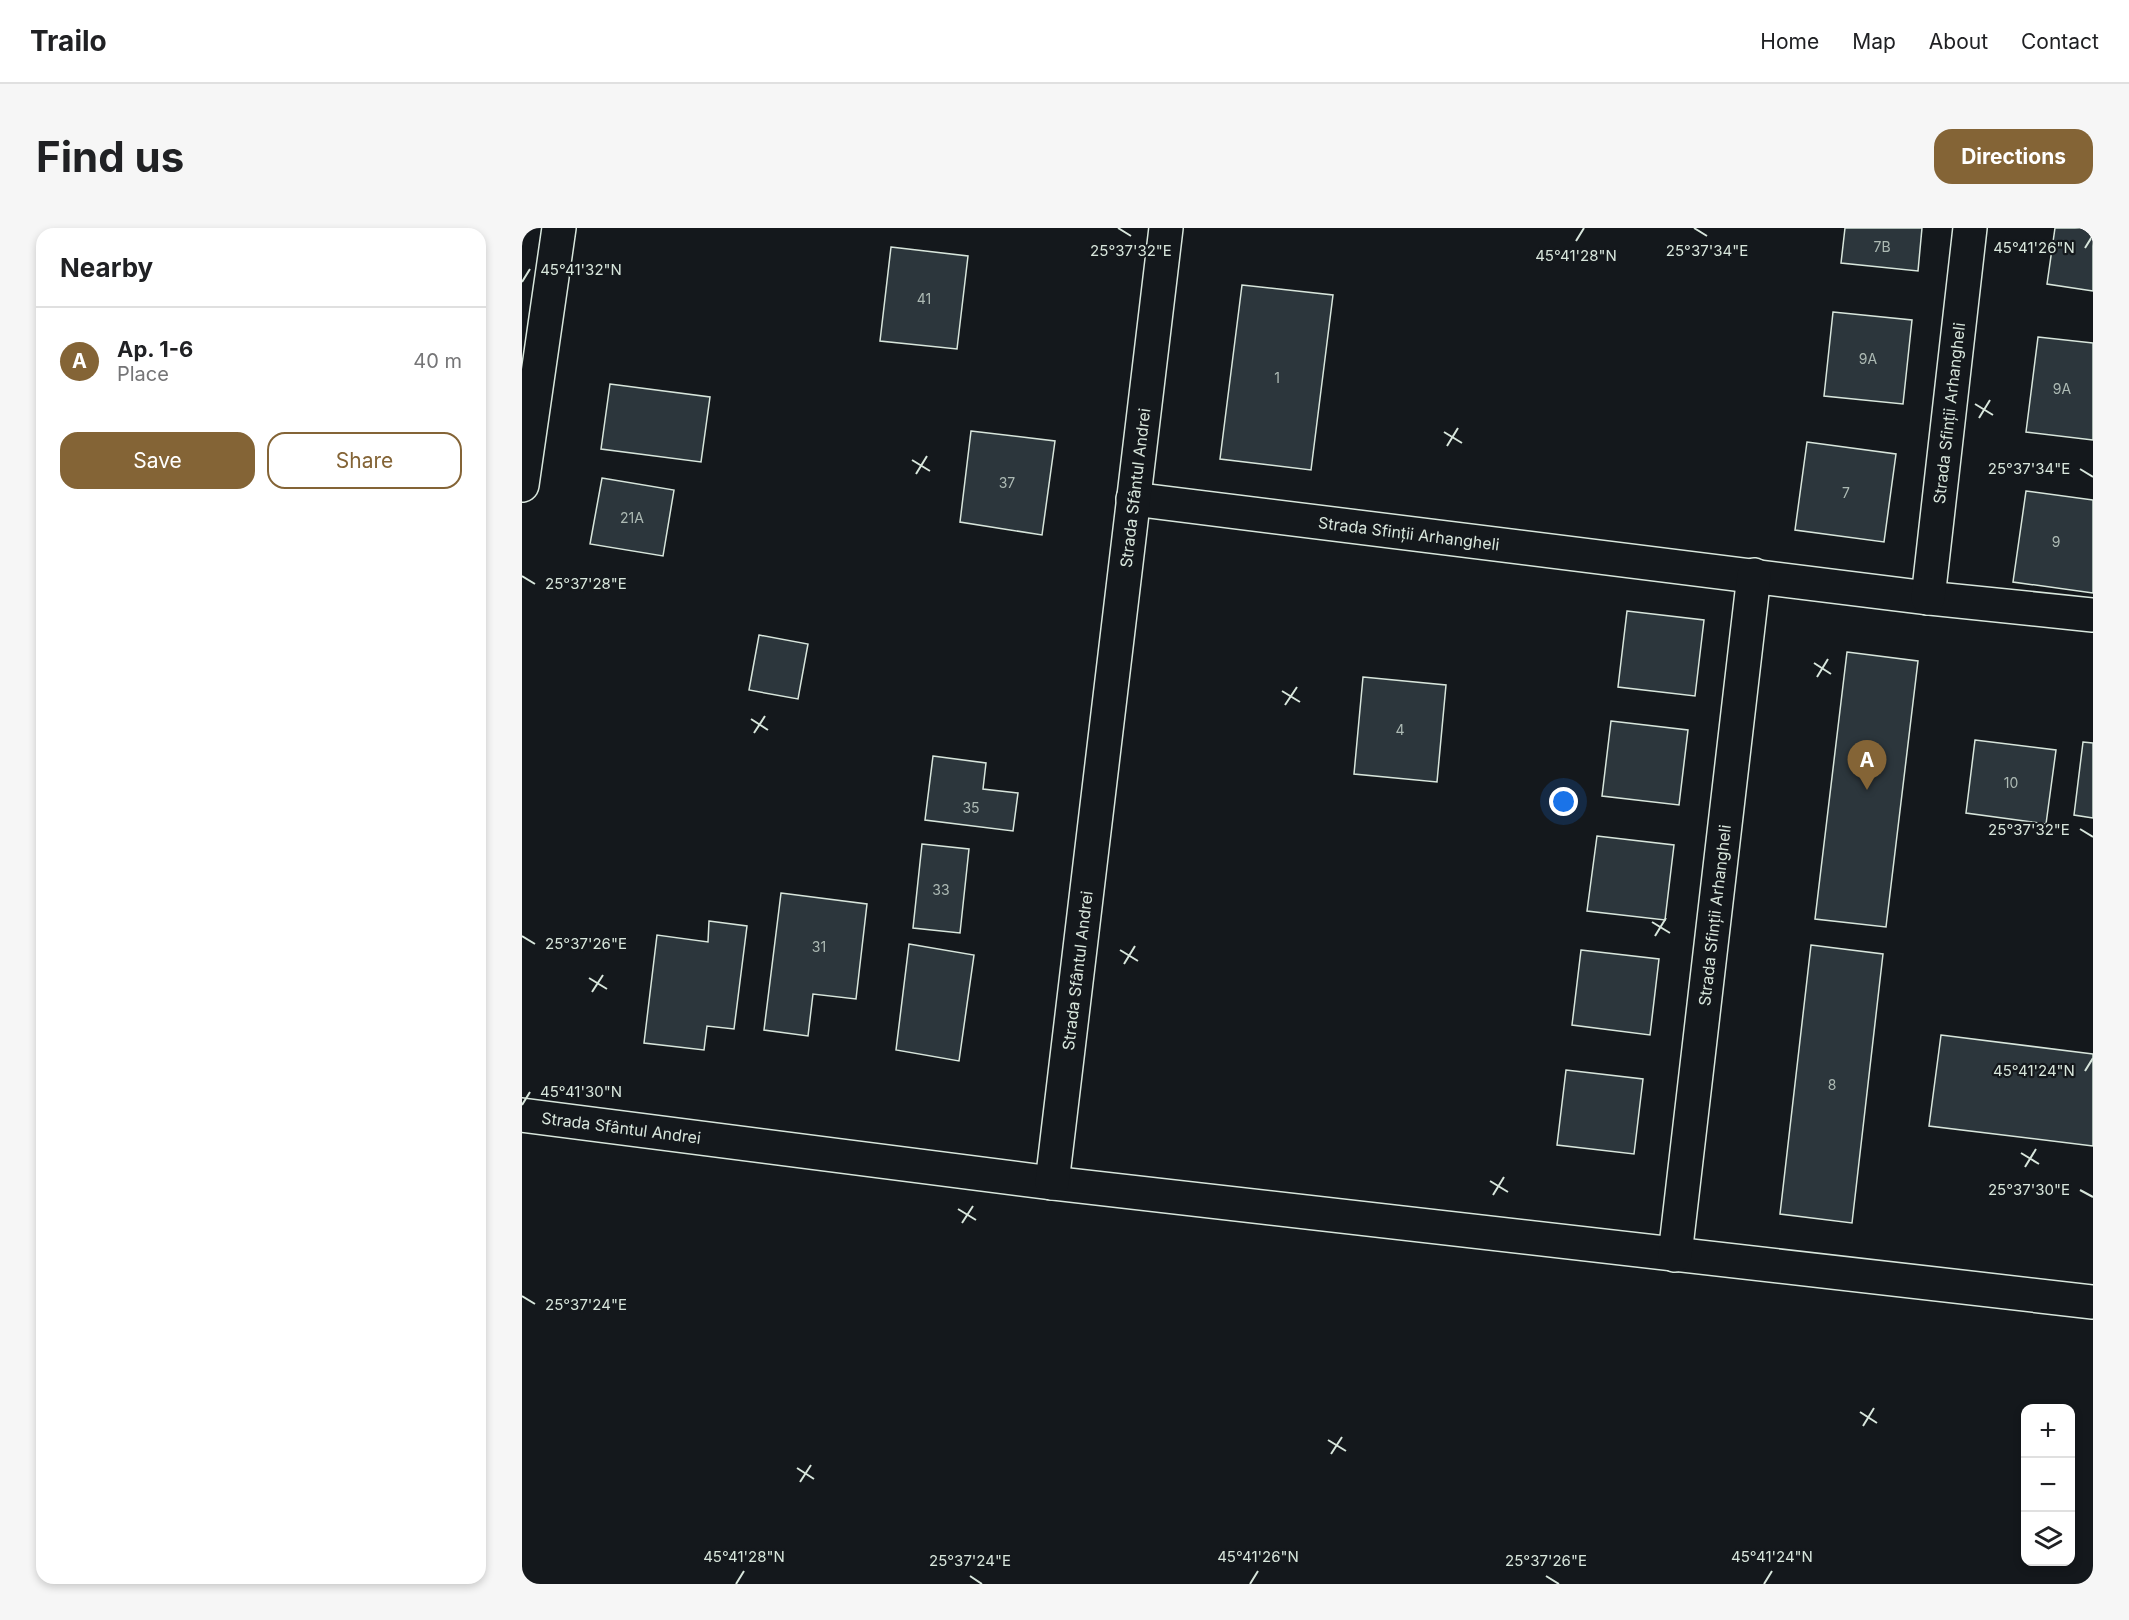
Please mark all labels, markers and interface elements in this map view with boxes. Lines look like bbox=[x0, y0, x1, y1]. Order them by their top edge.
text: Trailo bbox=[30, 24, 107, 58]
text: Home bbox=[1760, 29, 1819, 54]
text: Map bbox=[1852, 29, 1896, 54]
text: About bbox=[1929, 29, 1988, 54]
text: Contact bbox=[2021, 29, 2099, 54]
button: Directions bbox=[1934, 129, 2093, 184]
text: Find us bbox=[36, 131, 184, 182]
house number: 7B bbox=[1873, 238, 1891, 255]
text: 45°41'26"N bbox=[1993, 238, 2075, 257]
text: 25°37'32"E bbox=[1090, 241, 1172, 260]
text: 25°37'34"E bbox=[1666, 241, 1748, 260]
text: 45°41'28"N bbox=[1535, 246, 1617, 265]
text: Nearby bbox=[60, 252, 153, 283]
text: 45°41'32"N bbox=[540, 260, 622, 279]
house number: 41 bbox=[917, 290, 931, 307]
street label: Strada Sfinții Arhangheli bbox=[1929, 321, 1969, 505]
text: Ap. 1-6 bbox=[117, 336, 193, 362]
text: A bbox=[72, 349, 87, 373]
text: 40 m bbox=[413, 349, 462, 373]
house number: 9A bbox=[1859, 350, 1878, 367]
text: Place bbox=[117, 362, 169, 386]
house number: 1 bbox=[1274, 369, 1280, 386]
house number: 9A bbox=[2053, 380, 2072, 397]
street label: Strada Sfântul Andrei bbox=[1116, 407, 1154, 569]
button: Save bbox=[60, 432, 255, 489]
button: Share bbox=[267, 432, 462, 489]
text: 25°37'34"E bbox=[1988, 459, 2070, 478]
house number: 37 bbox=[999, 474, 1015, 491]
house number: 7 bbox=[1842, 484, 1850, 501]
house number: 21A bbox=[620, 509, 644, 526]
street label: Strada Sfinții Arhangheli bbox=[1317, 512, 1501, 555]
house number: 9 bbox=[2052, 533, 2060, 550]
text: 25°37'28"E bbox=[545, 574, 627, 593]
house number: 4 bbox=[1395, 721, 1405, 738]
pin: A bbox=[1848, 740, 1886, 790]
house number: 10 bbox=[2004, 774, 2018, 791]
your location bbox=[1549, 787, 1578, 816]
house number: 35 bbox=[962, 799, 980, 816]
text: 25°37'32"E bbox=[1988, 820, 2070, 839]
street label: Strada Sfinții Arhangheli bbox=[1694, 824, 1735, 1007]
house number: 33 bbox=[932, 881, 950, 898]
street label: Strada Sfântul Andrei bbox=[1058, 890, 1097, 1051]
text: 25°37'26"E bbox=[545, 934, 627, 953]
house number: 31 bbox=[812, 938, 826, 955]
text: 45°41'24"N bbox=[1993, 1061, 2075, 1080]
house number: 8 bbox=[1828, 1076, 1836, 1093]
text: 45°41'30"N bbox=[540, 1082, 622, 1101]
street label: Strada Sfântul Andrei bbox=[540, 1108, 702, 1148]
text: 25°37'30"E bbox=[1988, 1180, 2070, 1199]
text: 25°37'24"E bbox=[545, 1295, 627, 1314]
map controls bbox=[2021, 1404, 2075, 1566]
button: + bbox=[2021, 1404, 2075, 1458]
button: − bbox=[2021, 1458, 2075, 1512]
button: layers bbox=[2021, 1512, 2075, 1566]
text: 45°41'28"N bbox=[703, 1547, 785, 1566]
text: 45°41'26"N bbox=[1217, 1547, 1299, 1566]
text: 45°41'24"N bbox=[1731, 1547, 1813, 1566]
text: 25°37'24"E bbox=[929, 1551, 1011, 1570]
text: 25°37'26"E bbox=[1505, 1551, 1587, 1570]

